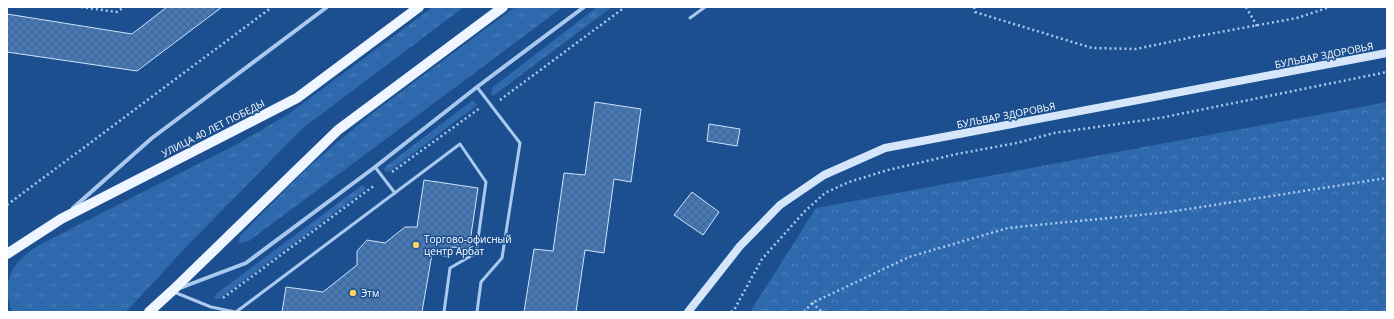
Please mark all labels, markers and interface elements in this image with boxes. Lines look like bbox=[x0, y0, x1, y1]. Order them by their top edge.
street label: БУЛЬВАР ЗДОРОВЬЯ bbox=[1273, 39, 1375, 71]
street label: УЛИЦА 40 ЛЕТ ПОБЕДЫ bbox=[159, 96, 267, 160]
street label: БУЛЬВАР ЗДОРОВЬЯ bbox=[955, 99, 1057, 131]
place label: Торгово-офисный центр Арбат bbox=[424, 232, 512, 258]
marker: Торгово-офисный центр Арбат bbox=[411, 240, 421, 250]
place label: Этм bbox=[361, 286, 379, 300]
marker: Этм bbox=[348, 288, 358, 298]

